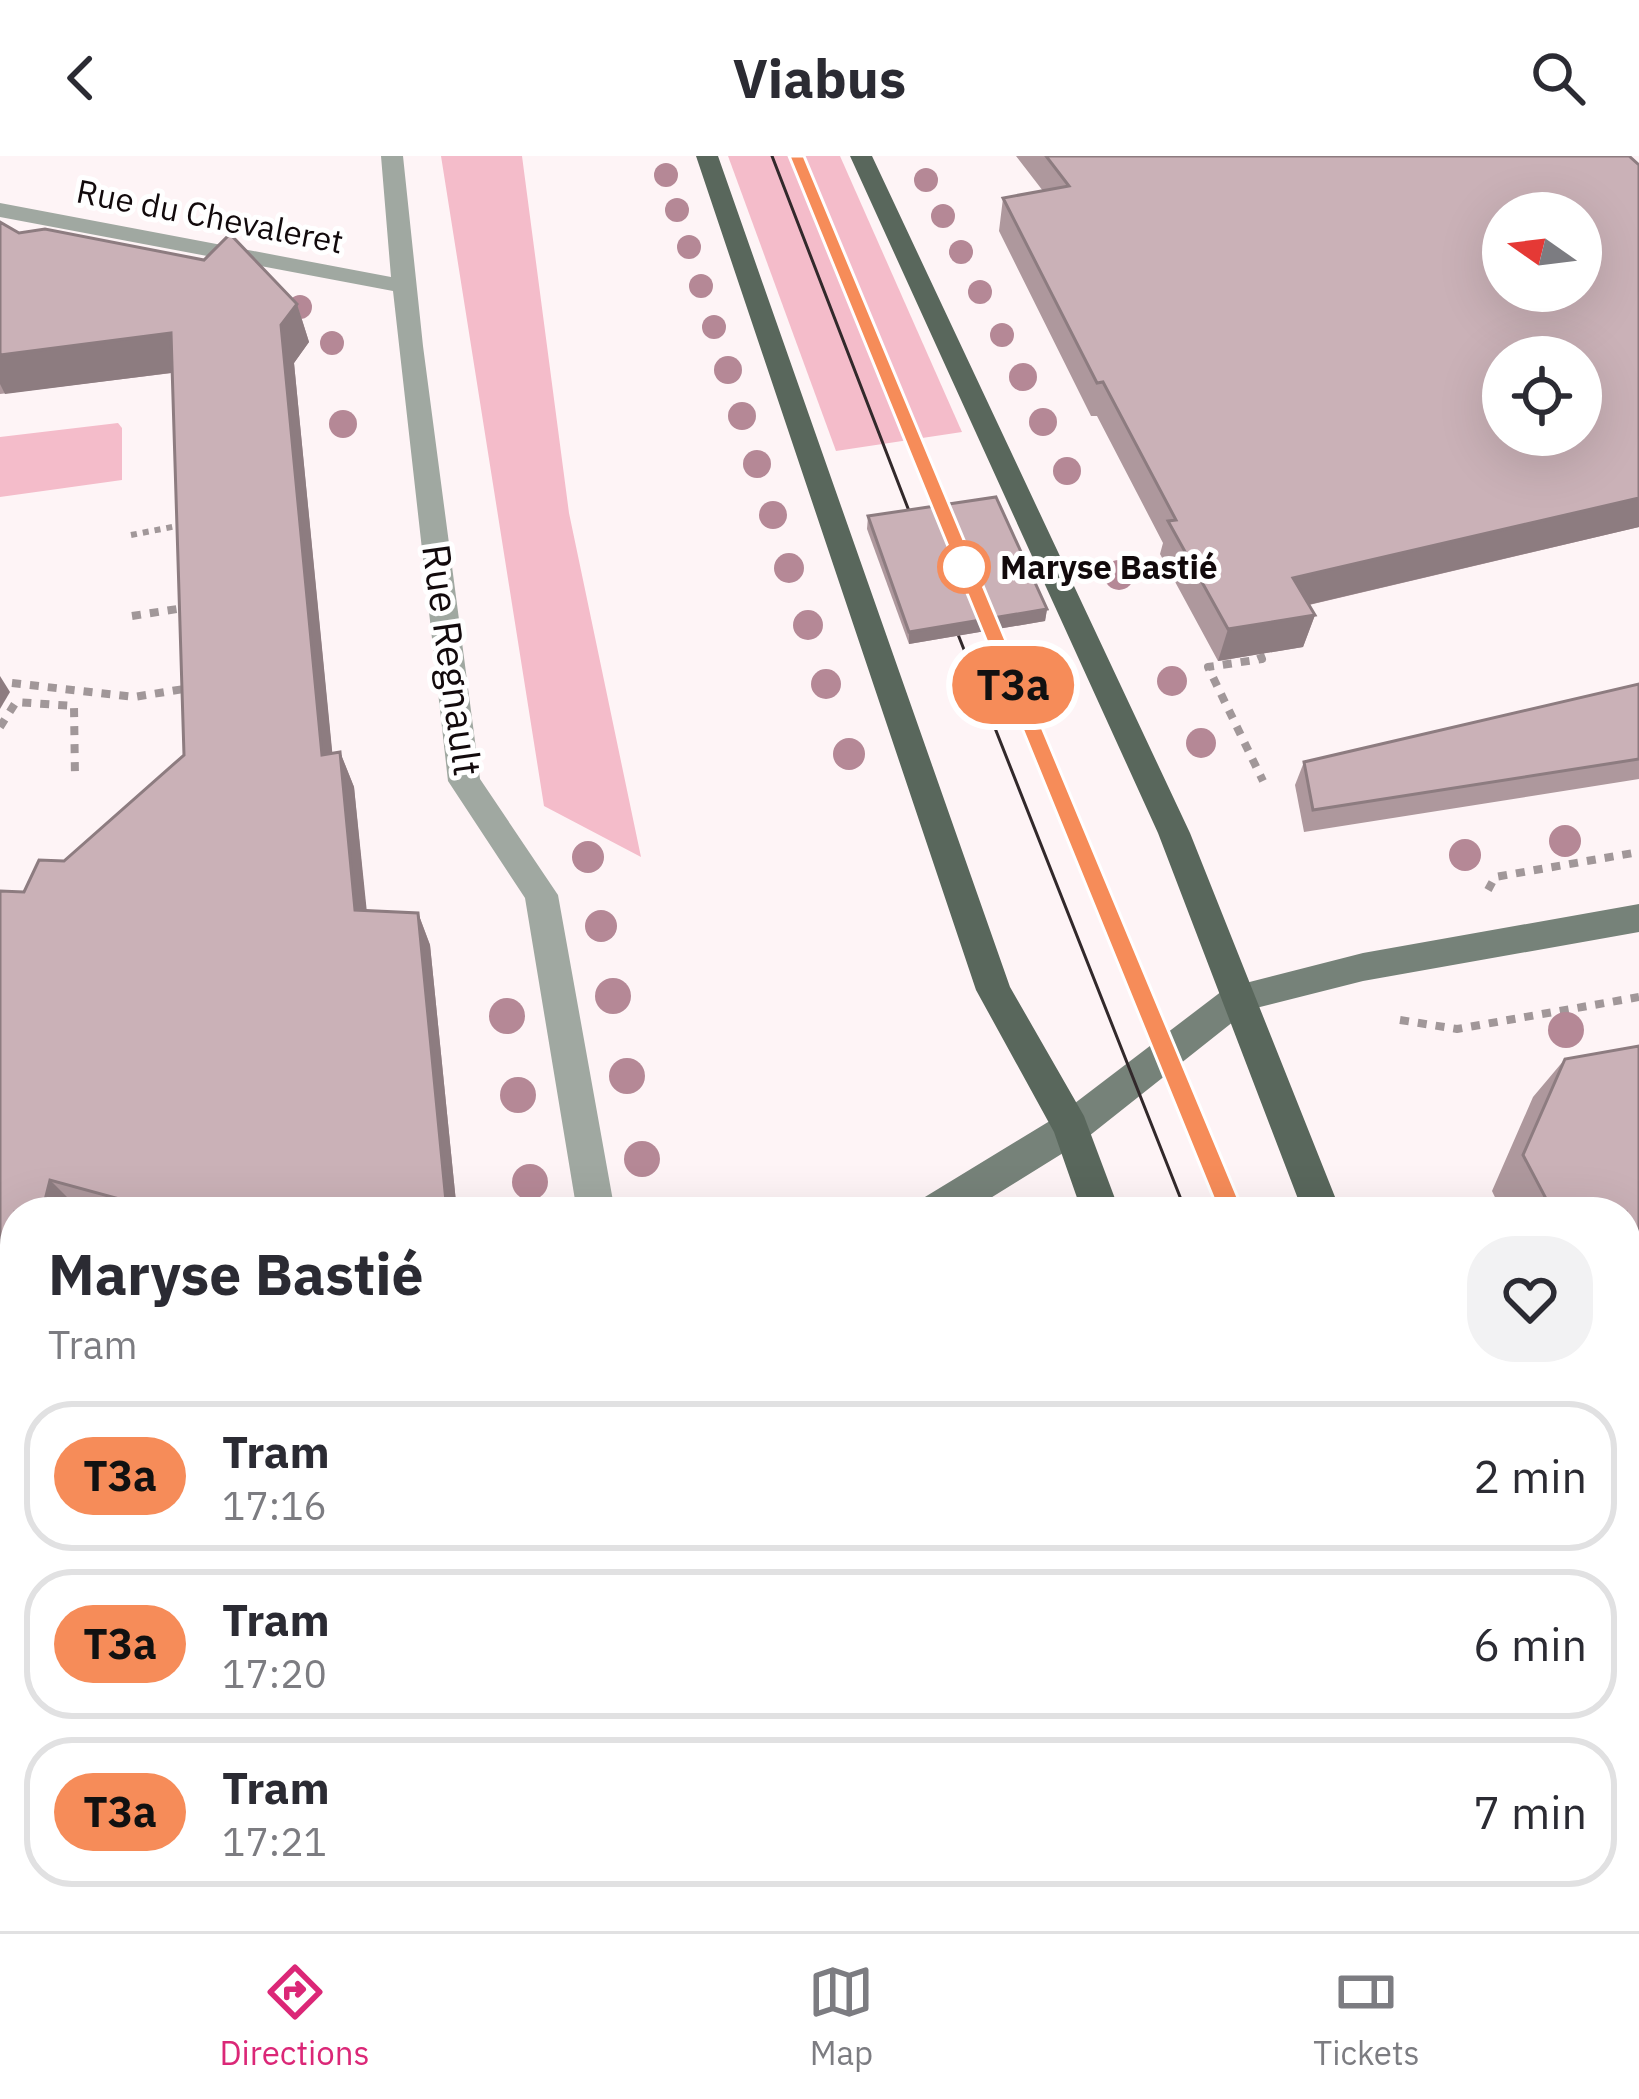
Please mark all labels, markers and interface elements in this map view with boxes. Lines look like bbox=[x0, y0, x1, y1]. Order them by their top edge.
text: Viabus bbox=[733, 43, 906, 113]
icon: back bbox=[48, 45, 114, 111]
icon: search bbox=[1525, 45, 1591, 111]
street label: Rue du Chevaleret bbox=[73, 169, 347, 262]
north arrow bbox=[1482, 192, 1602, 312]
map controls bbox=[1482, 192, 1602, 456]
button: locate bbox=[1482, 336, 1602, 456]
street label: Rue Regnault bbox=[411, 541, 494, 779]
marker: Maryse Bastié bbox=[939, 542, 989, 592]
place label: Maryse Bastié bbox=[1000, 545, 1217, 588]
line badge: T3a bbox=[944, 646, 1082, 724]
text: T3a bbox=[976, 657, 1050, 712]
button: heart bbox=[1467, 1236, 1593, 1362]
text: Maryse Bastié bbox=[48, 1237, 424, 1311]
text: Tram bbox=[48, 1319, 138, 1370]
text: Tram bbox=[222, 1422, 330, 1480]
text: 2 min bbox=[1473, 1447, 1587, 1505]
text: T3a bbox=[83, 1448, 157, 1503]
text: 17:16 bbox=[222, 1480, 327, 1531]
text: Tram bbox=[222, 1590, 330, 1648]
text: 6 min bbox=[1473, 1615, 1587, 1673]
text: T3a bbox=[83, 1616, 157, 1671]
text: 17:20 bbox=[222, 1648, 327, 1699]
text: Tram bbox=[222, 1758, 330, 1816]
text: 7 min bbox=[1473, 1783, 1587, 1841]
text: T3a bbox=[83, 1784, 157, 1839]
text: 17:21 bbox=[222, 1816, 327, 1867]
tab: Directions bbox=[219, 1959, 370, 2074]
tab: Map bbox=[808, 1959, 874, 2074]
tab: Tickets bbox=[1313, 1959, 1420, 2074]

